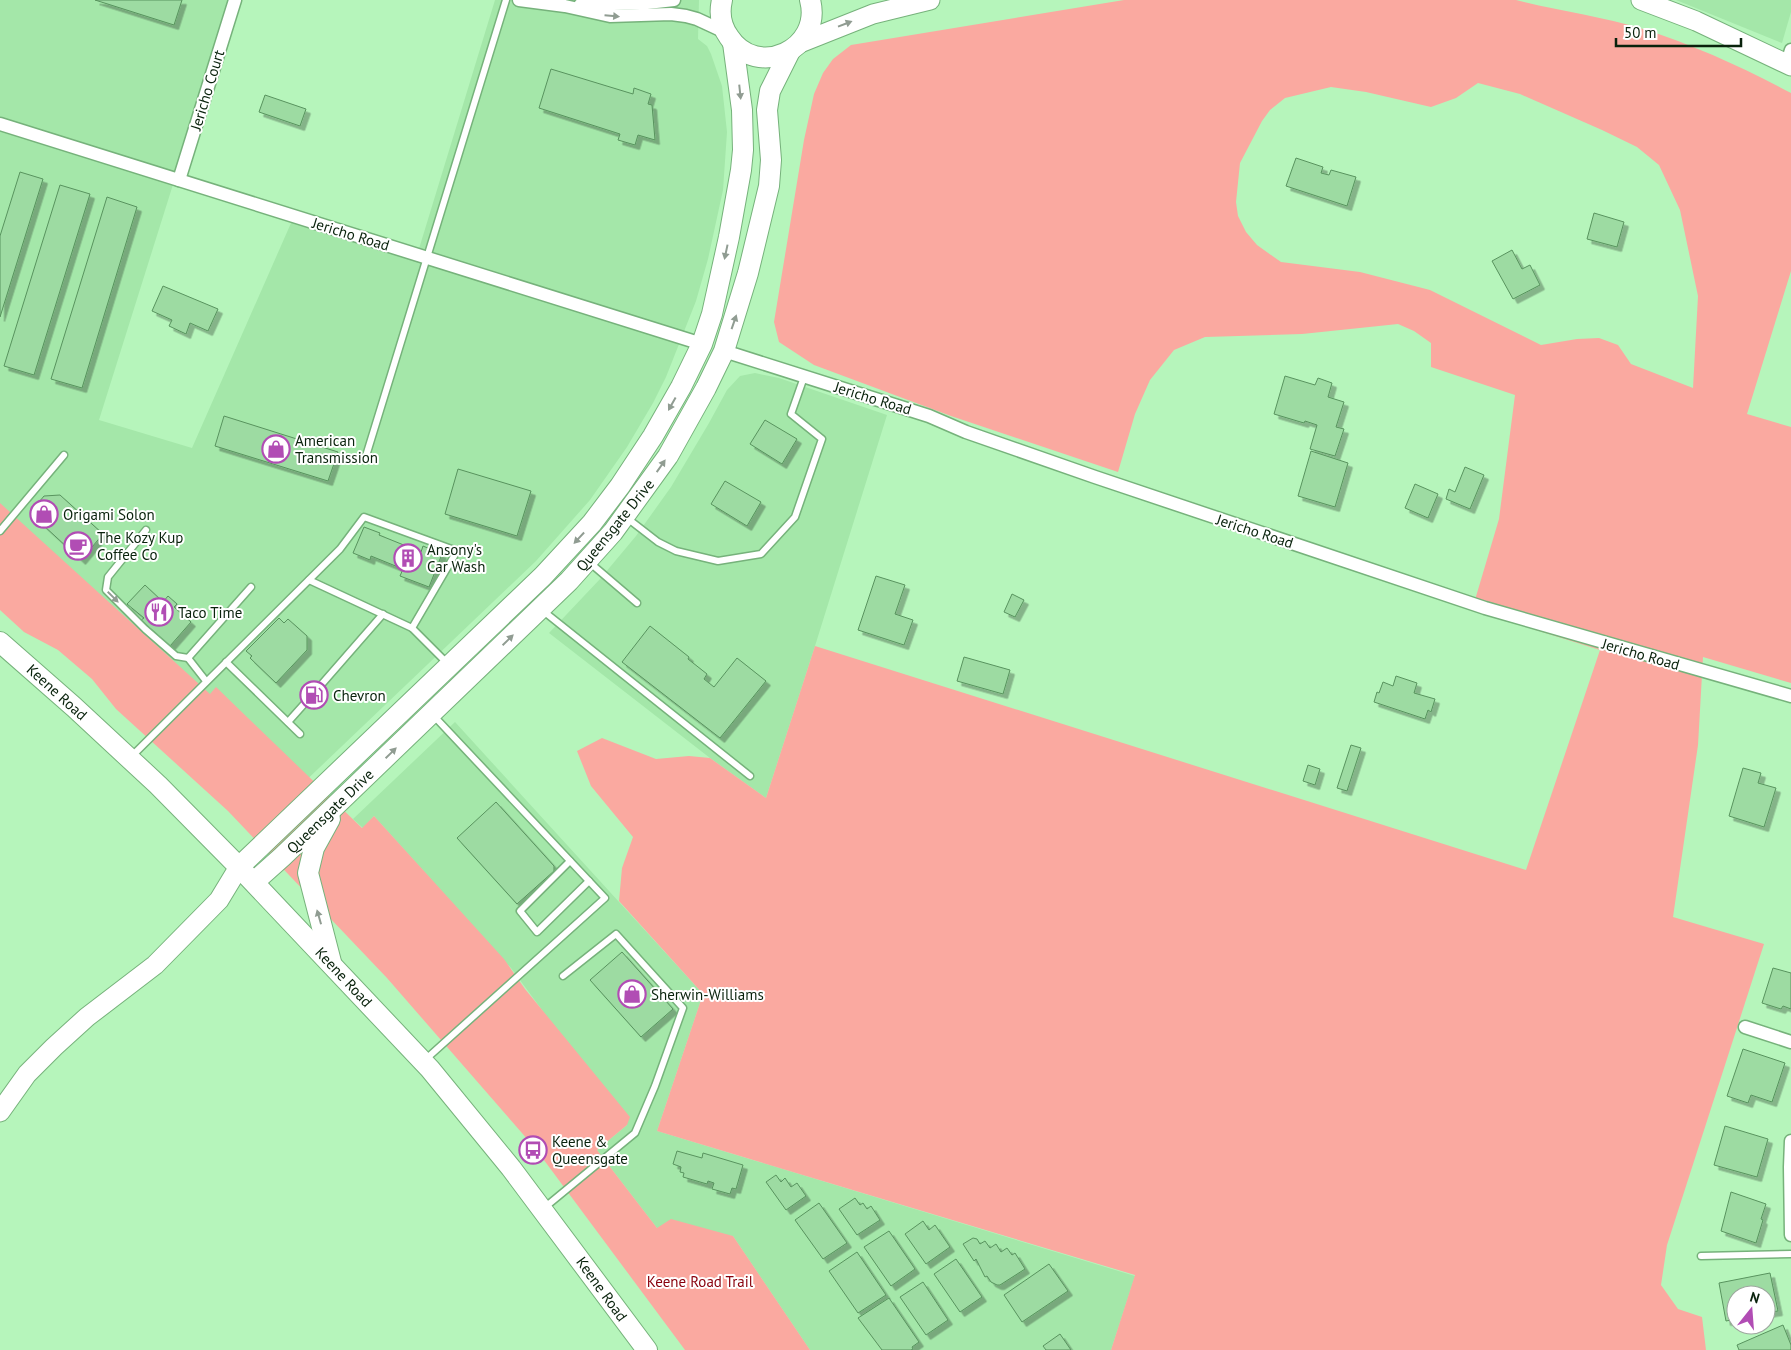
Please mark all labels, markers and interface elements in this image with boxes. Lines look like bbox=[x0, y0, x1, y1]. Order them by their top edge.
one-way arrow bbox=[605, 12, 621, 20]
scale bar bbox=[1616, 15, 1741, 47]
one-way arrow bbox=[838, 20, 853, 28]
text: 50 m bbox=[1624, 23, 1657, 42]
street label: Jericho Court bbox=[186, 48, 228, 133]
one-way arrow bbox=[736, 84, 744, 100]
street label: Jericho Road bbox=[309, 213, 392, 255]
one-way arrow bbox=[722, 245, 730, 260]
one-way arrow bbox=[731, 314, 738, 329]
street label: Jericho Road bbox=[831, 377, 914, 419]
one-way arrow bbox=[667, 398, 676, 411]
place label: American Transmission bbox=[295, 431, 378, 467]
shop icon: American Transmission bbox=[261, 434, 291, 464]
one-way arrow bbox=[656, 459, 666, 473]
street label: Queensgate Drive bbox=[572, 475, 658, 575]
shop icon: Origami Solon bbox=[29, 499, 59, 529]
place label: Origami Solon bbox=[63, 505, 155, 524]
street label: Jericho Road bbox=[1213, 509, 1296, 552]
place label: The Kozy Kup Coffee Co bbox=[97, 528, 183, 564]
cafe icon: The Kozy Kup Coffee Co bbox=[63, 531, 93, 561]
one-way arrow bbox=[573, 531, 585, 543]
place label: Ansony's Car Wash bbox=[427, 540, 485, 576]
building icon: Ansony's Car Wash bbox=[393, 543, 423, 573]
one-way arrow bbox=[107, 591, 119, 603]
restaurant icon: Taco Time bbox=[144, 597, 174, 627]
place label: Taco Time bbox=[178, 603, 242, 622]
street label: Jericho Road bbox=[1599, 634, 1682, 674]
one-way arrow bbox=[502, 635, 514, 647]
street label: Keene Road bbox=[23, 660, 91, 724]
fuel station icon: Chevron bbox=[299, 680, 329, 710]
place label: Chevron bbox=[333, 686, 386, 705]
one-way arrow bbox=[384, 747, 396, 759]
street label: Queensgate Drive bbox=[283, 765, 377, 857]
one-way arrow bbox=[314, 909, 322, 924]
street label: Keene Road bbox=[311, 943, 377, 1011]
shop icon: Sherwin-Williams bbox=[617, 979, 647, 1009]
place label: Sherwin-Williams bbox=[651, 985, 764, 1004]
place label: Keene & Queensgate bbox=[552, 1132, 628, 1168]
bus stop icon: Keene & Queensgate bbox=[518, 1135, 548, 1165]
street label: Keene Road bbox=[572, 1253, 632, 1325]
park label: Keene Road Trail bbox=[647, 1272, 754, 1291]
north arrow bbox=[1726, 1285, 1776, 1335]
text: N bbox=[1748, 1288, 1762, 1308]

